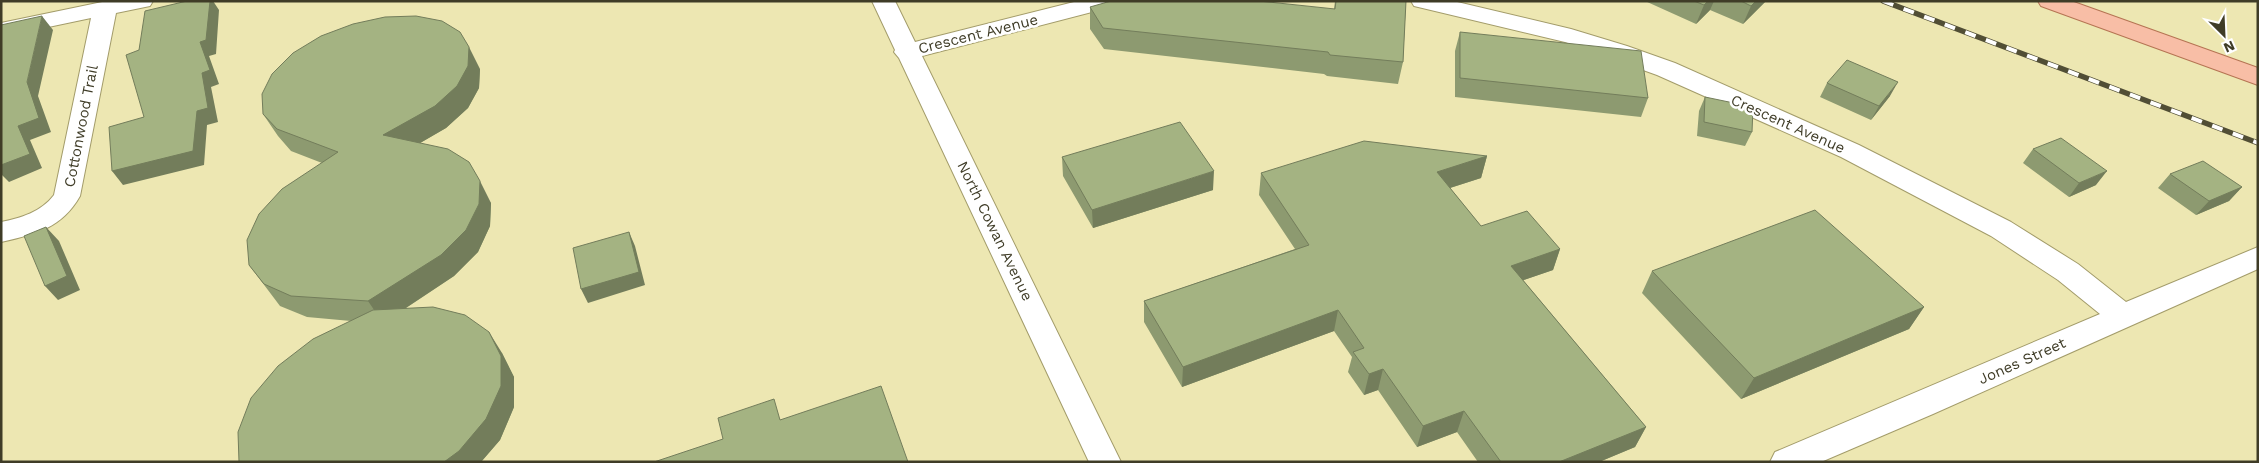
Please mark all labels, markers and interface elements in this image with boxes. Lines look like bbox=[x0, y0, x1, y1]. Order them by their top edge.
street label: Crescent Avenue bbox=[916, 10, 1040, 58]
north arrow bbox=[2199, 10, 2249, 60]
text: N bbox=[2221, 37, 2237, 56]
street label: Cottonwood Trail bbox=[60, 63, 102, 189]
street label: Crescent Avenue bbox=[1728, 91, 1848, 157]
street label: North Cowan Avenue bbox=[953, 158, 1037, 304]
street label: Jones Street bbox=[1976, 333, 2069, 388]

